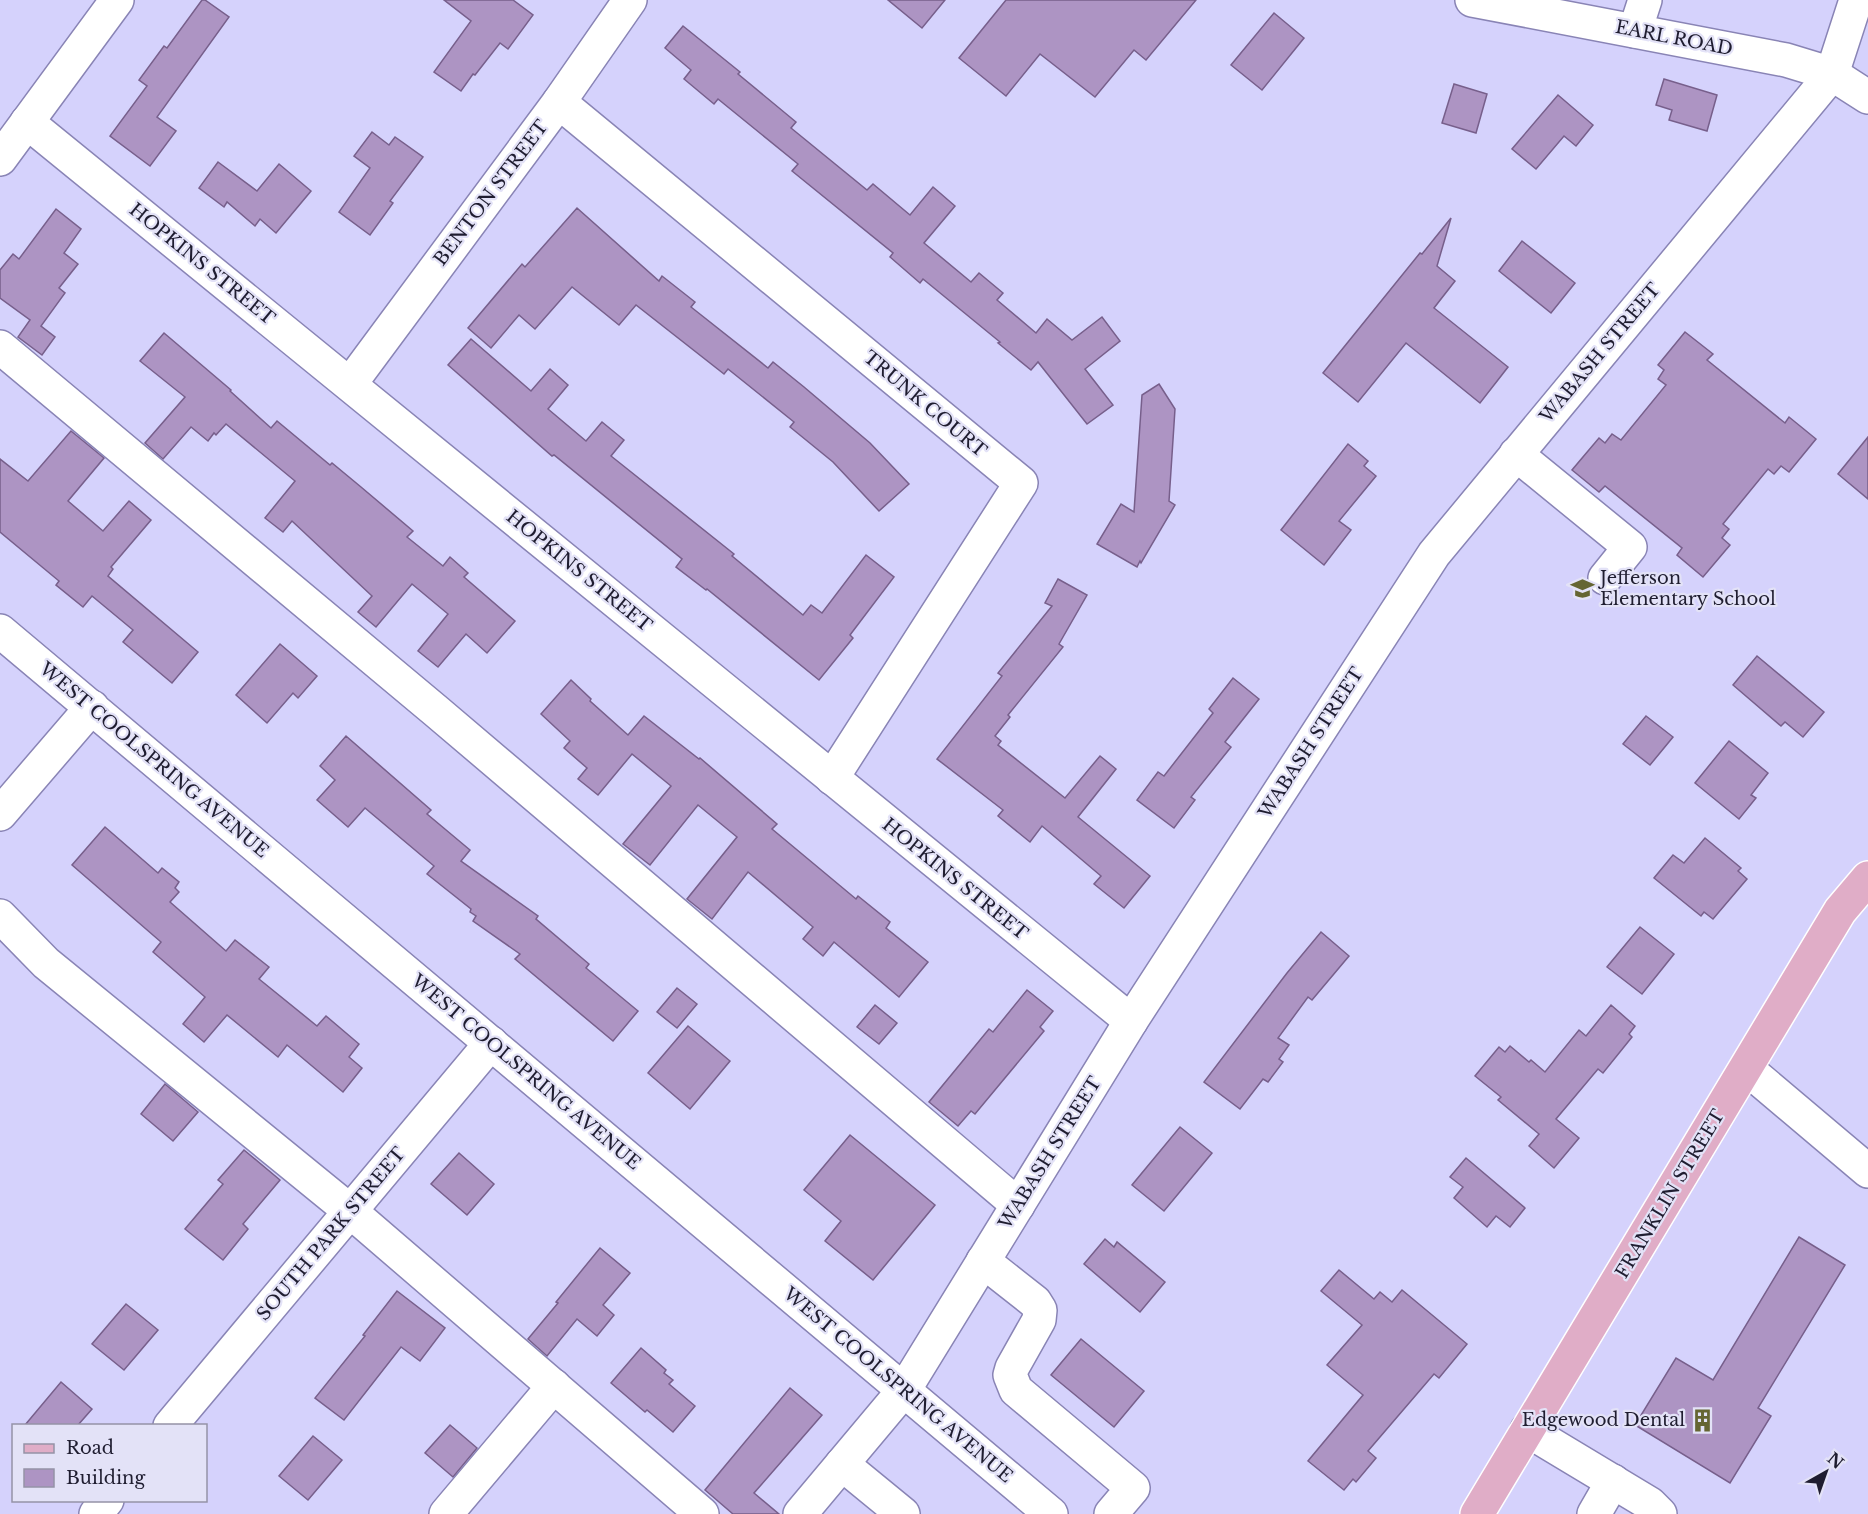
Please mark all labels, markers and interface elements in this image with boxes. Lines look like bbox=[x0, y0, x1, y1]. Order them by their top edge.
street label: EARL ROAD bbox=[1613, 16, 1735, 60]
street label: BENTON STREET bbox=[429, 116, 553, 270]
street label: HOPKINS STREET bbox=[125, 199, 280, 330]
street label: WABASH STREET bbox=[1535, 278, 1665, 428]
street label: TRUNK COURT bbox=[859, 346, 991, 462]
street label: HOPKINS STREET bbox=[502, 506, 657, 637]
place label: Jefferson Elementary School bbox=[1598, 567, 1776, 610]
school or university icon: Jefferson Elementary School bbox=[1569, 575, 1595, 601]
street label: WEST COOLSPRING AVENUE bbox=[34, 657, 273, 862]
street label: WABASH STREET bbox=[1253, 663, 1368, 823]
street label: HOPKINS STREET bbox=[878, 814, 1033, 945]
street label: WEST COOLSPRING AVENUE bbox=[406, 969, 645, 1174]
street label: WABASH STREET bbox=[994, 1072, 1106, 1234]
street label: FRANKLIN STREET bbox=[1611, 1105, 1729, 1282]
street label: SOUTH PARK STREET bbox=[252, 1143, 410, 1325]
street label: WEST COOLSPRING AVENUE bbox=[778, 1282, 1017, 1487]
building icon: Edgewood Dental bbox=[1690, 1407, 1716, 1433]
place label: Edgewood Dental bbox=[1522, 1409, 1685, 1431]
legend bbox=[12, 1424, 207, 1502]
text: Road bbox=[66, 1437, 114, 1459]
north arrow bbox=[1796, 1442, 1856, 1502]
text: N bbox=[1823, 1448, 1848, 1473]
text: Building bbox=[66, 1467, 145, 1489]

